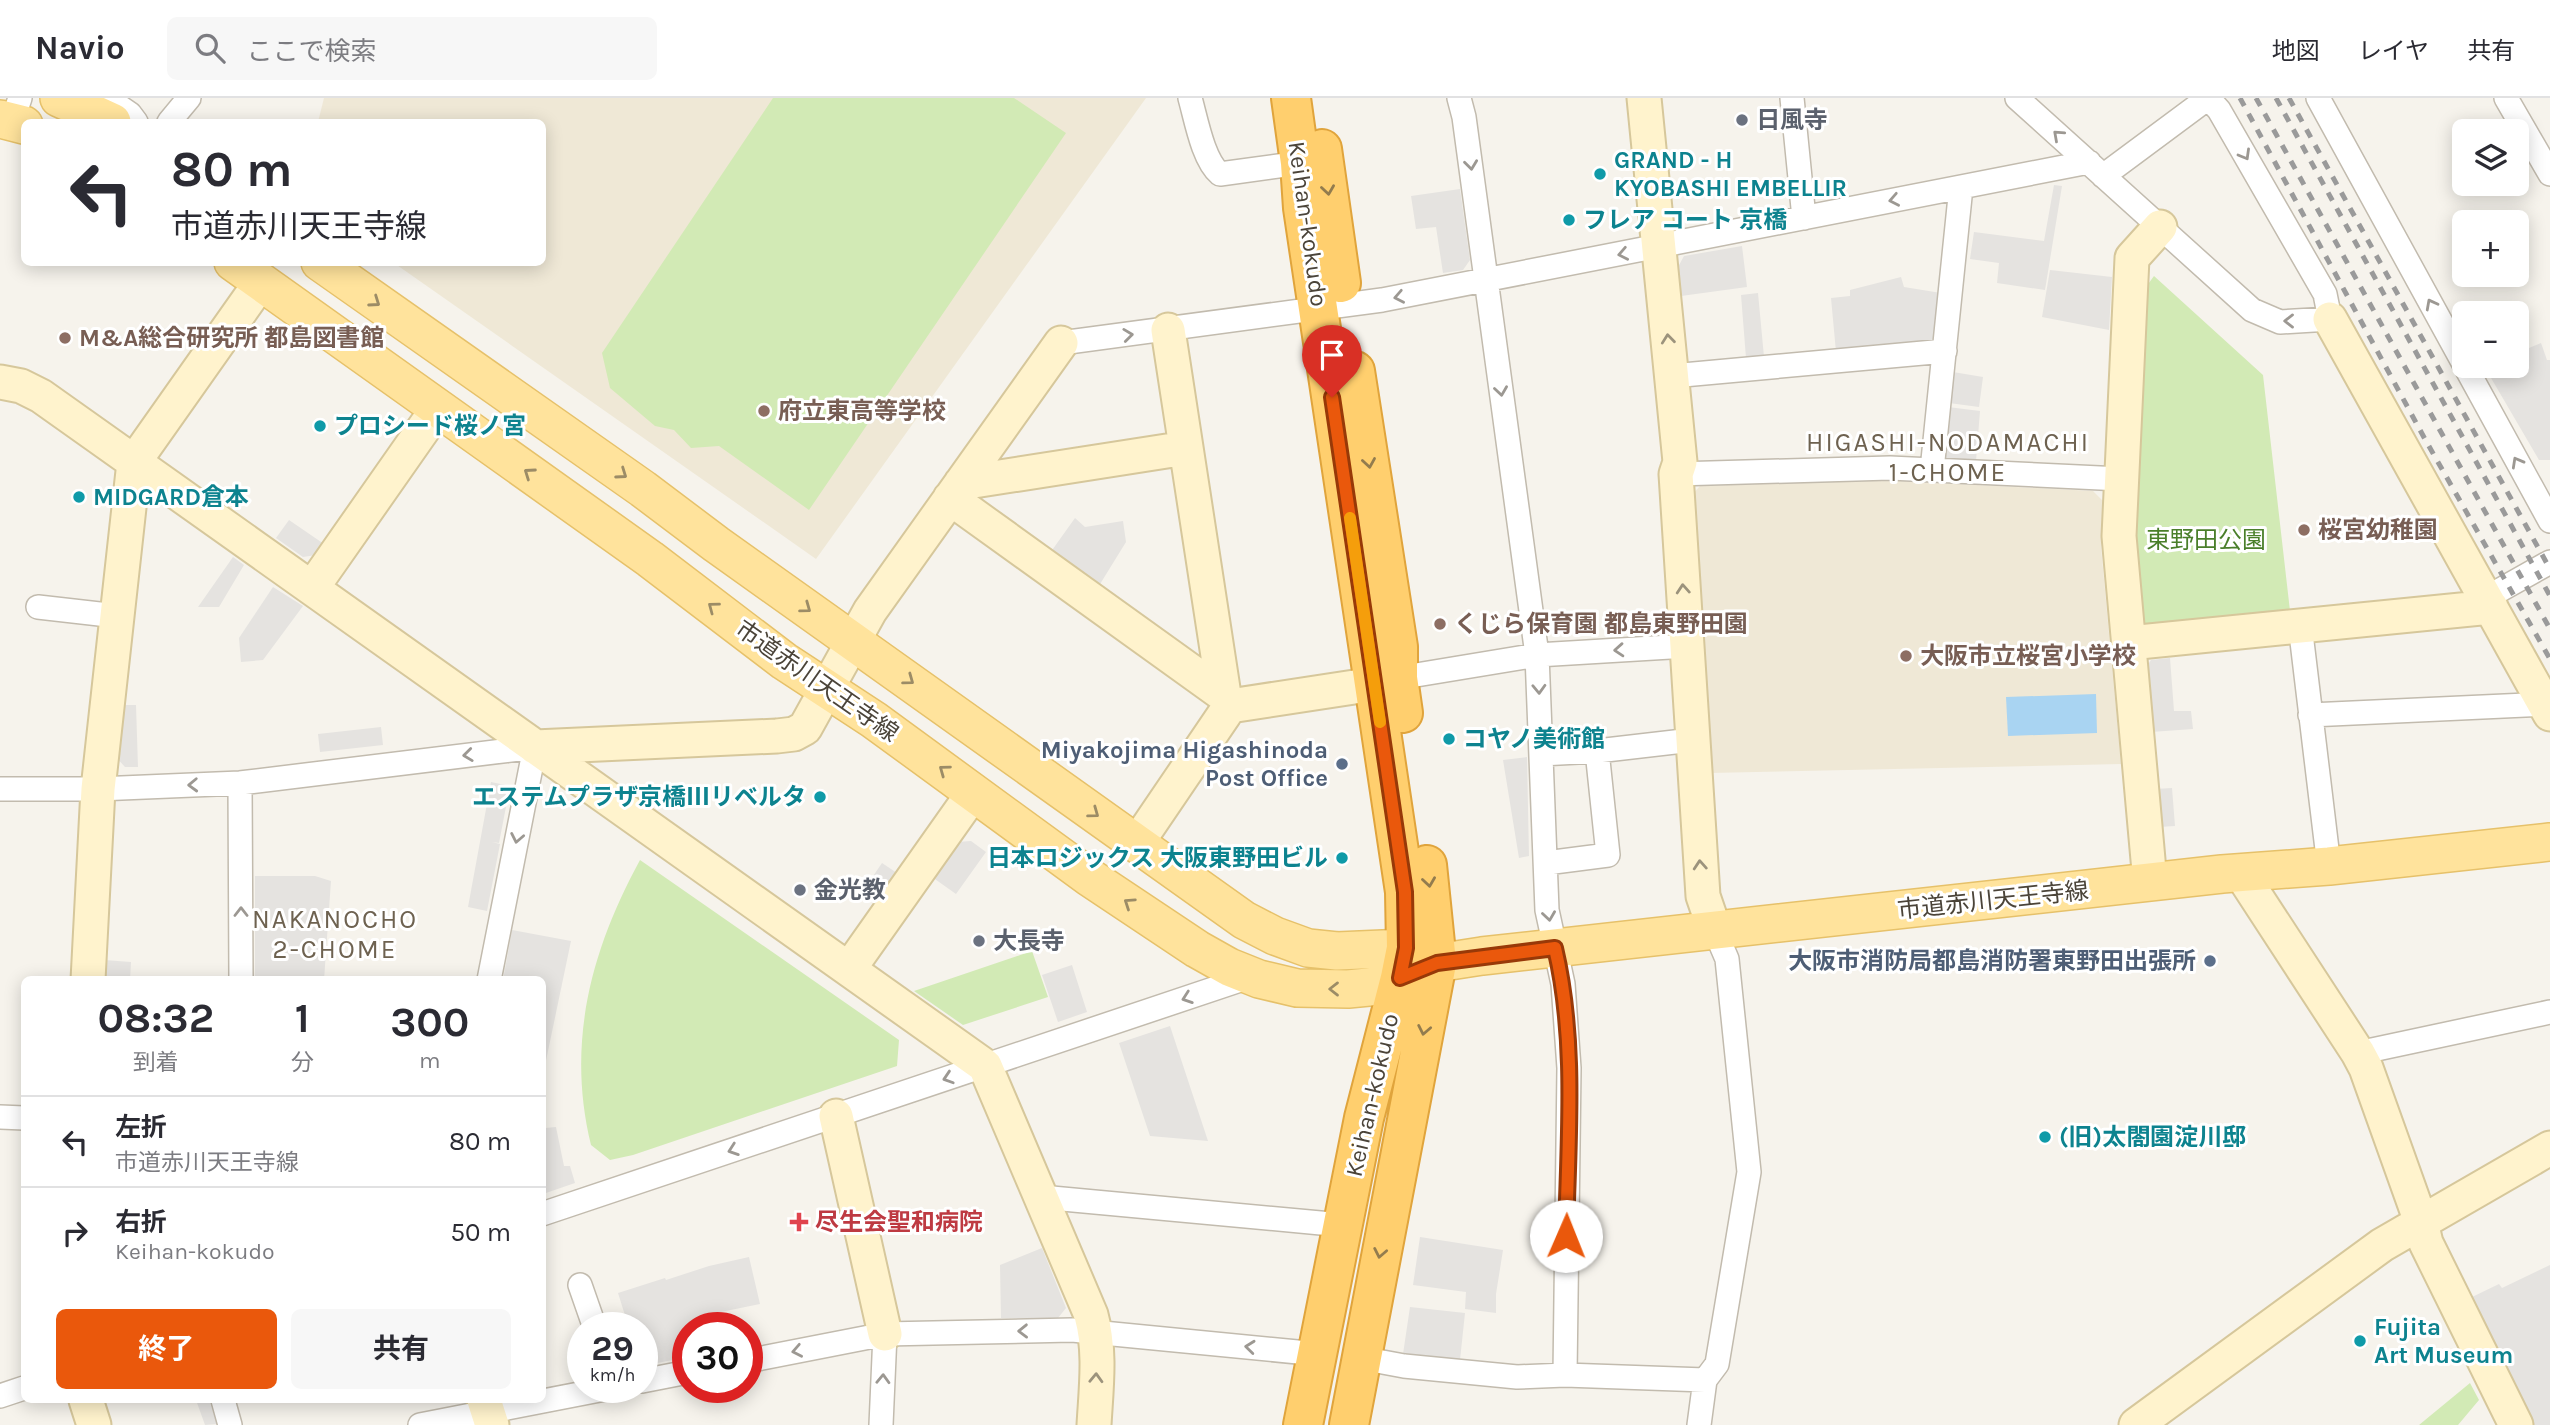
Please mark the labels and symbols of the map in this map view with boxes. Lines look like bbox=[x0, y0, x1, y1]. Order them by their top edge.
place label: 日風寺 bbox=[1756, 106, 1828, 134]
marker: 日風寺 bbox=[1734, 112, 1750, 128]
one-way arrow bbox=[2053, 131, 2066, 143]
street label: Keihan-kokudo bbox=[1283, 140, 1333, 308]
place label: GRAND - H KYOBASHI EMBELLIR bbox=[1614, 146, 1847, 202]
one-way arrow bbox=[2237, 147, 2250, 160]
one-way arrow bbox=[1463, 159, 1478, 171]
marker: GRAND - H KYOBASHI EMBELLIR bbox=[1592, 166, 1608, 182]
one-way arrow bbox=[1320, 184, 1335, 196]
one-way arrow bbox=[1888, 192, 1900, 207]
place label: フレア コート 京橋 bbox=[1583, 206, 1787, 234]
marker: フレア コート 京橋 bbox=[1561, 212, 1577, 228]
one-way arrow bbox=[1617, 245, 1629, 260]
one-way arrow bbox=[1393, 288, 1405, 303]
one-way arrow bbox=[367, 294, 380, 306]
one-way arrow bbox=[2426, 299, 2440, 312]
one-way arrow bbox=[2283, 313, 2294, 329]
place label: M&A総合研究所 都島図書館 bbox=[79, 324, 384, 352]
pin bbox=[1302, 325, 1362, 397]
one-way arrow bbox=[1122, 327, 1134, 342]
marker: M&A総合研究所 都島図書館 bbox=[57, 330, 73, 346]
one-way arrow bbox=[1661, 333, 1676, 344]
one-way arrow bbox=[1493, 385, 1508, 396]
place label: 府立東高等学校 bbox=[778, 397, 946, 425]
marker: 府立東高等学校 bbox=[756, 403, 772, 419]
place label: プロシード桜ノ宮 bbox=[334, 412, 526, 440]
marker: プロシード桜ノ宮 bbox=[312, 418, 328, 434]
district label: HIGASHI-NODAMACHI 1-CHOME bbox=[1806, 427, 2090, 488]
one-way arrow bbox=[2512, 456, 2525, 469]
one-way arrow bbox=[1361, 457, 1376, 469]
one-way arrow bbox=[614, 466, 627, 478]
one-way arrow bbox=[524, 469, 537, 481]
place label: MIDGARD倉本 bbox=[93, 483, 249, 511]
marker: MIDGARD倉本 bbox=[71, 489, 87, 505]
place label: 桜宮幼稚園 bbox=[2318, 516, 2438, 544]
marker: 桜宮幼稚園 bbox=[2296, 522, 2312, 538]
park label: 東野田公園 bbox=[2146, 526, 2266, 554]
one-way arrow bbox=[1676, 583, 1691, 594]
one-way arrow bbox=[798, 600, 811, 612]
one-way arrow bbox=[708, 602, 720, 615]
place label: くじら保育園 都島東野田園 bbox=[1454, 610, 1748, 638]
street label: 市道赤川天王寺線 bbox=[730, 614, 904, 748]
marker: くじら保育園 都島東野田園 bbox=[1432, 616, 1448, 632]
one-way arrow bbox=[1613, 642, 1624, 657]
place label: 大阪市立桜宮小学校 bbox=[1920, 642, 2136, 670]
marker: 大阪市立桜宮小学校 bbox=[1898, 648, 1914, 664]
one-way arrow bbox=[901, 671, 914, 684]
one-way arrow bbox=[1531, 684, 1546, 695]
place label: コヤノ美術館 bbox=[1463, 725, 1605, 753]
marker: コヤノ美術館 bbox=[1441, 731, 1457, 747]
place label: Miyakojima Higashinoda Post Office bbox=[1041, 736, 1328, 792]
one-way arrow bbox=[462, 748, 473, 763]
marker: Miyakojima Higashinoda Post Office bbox=[1334, 756, 1350, 772]
one-way arrow bbox=[939, 766, 952, 778]
one-way arrow bbox=[187, 778, 198, 793]
place label: エステムプラザ京橋Ⅲリベルタ bbox=[472, 783, 806, 811]
marker: エステムプラザ京橋Ⅲリベルタ bbox=[812, 789, 828, 805]
one-way arrow bbox=[1086, 805, 1099, 817]
one-way arrow bbox=[511, 832, 526, 844]
place label: 日本ロジックス 大阪東野田ビル bbox=[987, 844, 1328, 872]
marker: 日本ロジックス 大阪東野田ビル bbox=[1334, 850, 1350, 866]
one-way arrow bbox=[1693, 859, 1708, 870]
place label: 金光教 bbox=[814, 876, 886, 904]
one-way arrow bbox=[1421, 876, 1436, 888]
street label: 市道赤川天王寺線 bbox=[1896, 876, 2090, 924]
marker: 金光教 bbox=[792, 882, 808, 898]
one-way arrow bbox=[1123, 898, 1136, 911]
district label: NAKANOCHO 2-CHOME bbox=[252, 904, 418, 965]
one-way arrow bbox=[233, 906, 249, 917]
one-way arrow bbox=[1541, 910, 1556, 922]
place label: 大長寺 bbox=[993, 927, 1065, 955]
marker: 大長寺 bbox=[971, 933, 987, 949]
place label: 大阪市消防局都島消防署東野田出張所 bbox=[1788, 947, 2196, 975]
marker: 大阪市消防局都島消防署東野田出張所 bbox=[2202, 953, 2218, 969]
one-way arrow bbox=[1328, 981, 1339, 997]
one-way arrow bbox=[1182, 990, 1194, 1004]
street label: Keihan-kokudo bbox=[1340, 1011, 1404, 1179]
one-way arrow bbox=[1417, 1024, 1432, 1036]
one-way arrow bbox=[943, 1070, 955, 1084]
place label: (旧)太閤園淀川邸 bbox=[2059, 1123, 2246, 1151]
marker: (旧)太閤園淀川邸 bbox=[2037, 1129, 2053, 1145]
one-way arrow bbox=[727, 1142, 739, 1157]
position arrow bbox=[1529, 1199, 1603, 1273]
place label: 尽生会聖和病院 bbox=[815, 1208, 983, 1236]
marker: 尽生会聖和病院 bbox=[789, 1212, 809, 1232]
one-way arrow bbox=[1373, 1247, 1388, 1259]
speed limit sign: 30 bbox=[672, 1312, 763, 1403]
place label: Fujita Art Museum bbox=[2374, 1313, 2513, 1369]
one-way arrow bbox=[1017, 1323, 1028, 1339]
marker: Fujita Art Museum bbox=[2352, 1333, 2368, 1349]
one-way arrow bbox=[1244, 1340, 1255, 1355]
one-way arrow bbox=[791, 1343, 803, 1358]
one-way arrow bbox=[1088, 1372, 1104, 1383]
one-way arrow bbox=[875, 1374, 890, 1385]

